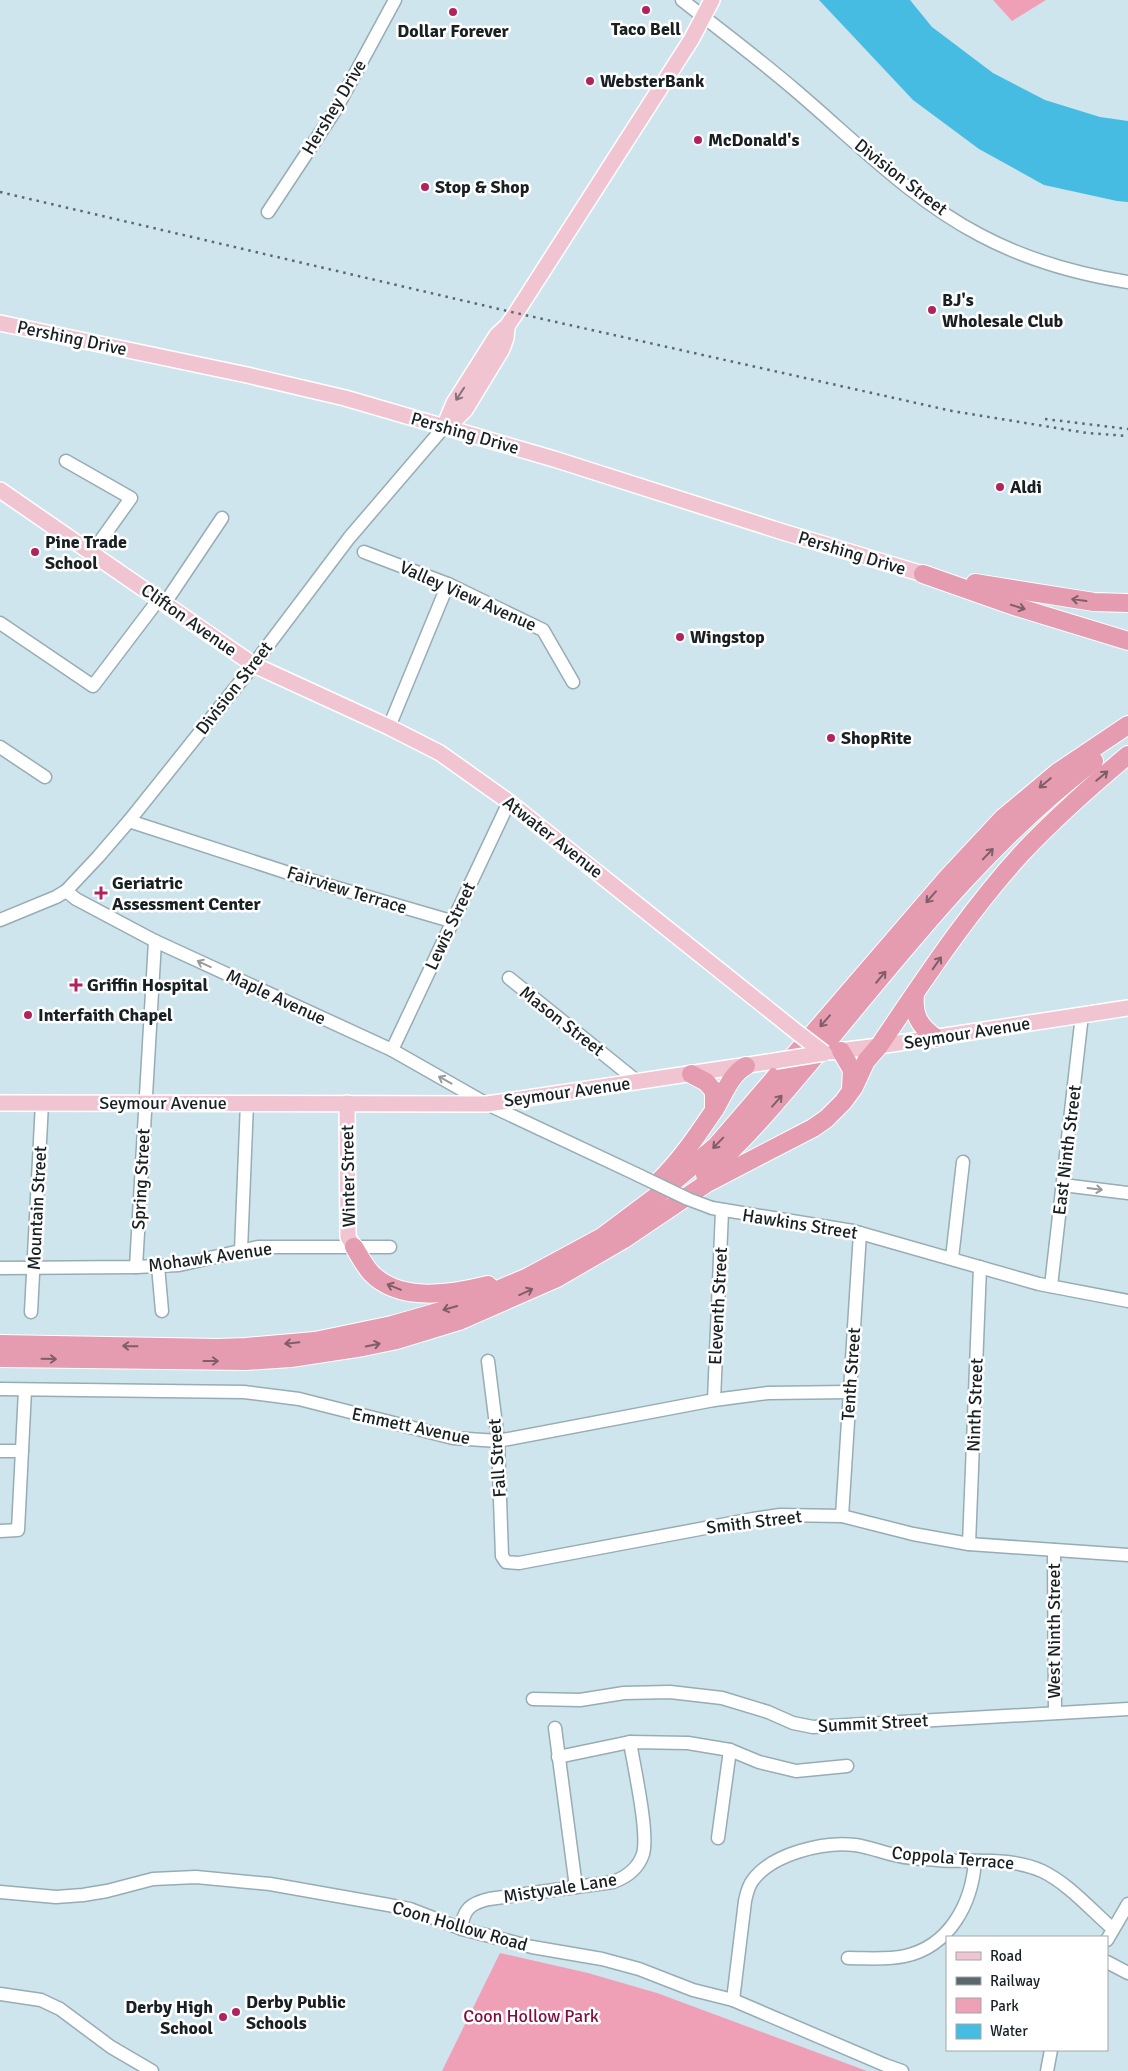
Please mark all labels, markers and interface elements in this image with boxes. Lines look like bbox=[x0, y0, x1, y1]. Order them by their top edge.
marker: Taco Bell bbox=[640, 4, 652, 16]
marker: Dollar Forever bbox=[447, 6, 459, 18]
place label: Taco Bell bbox=[611, 18, 681, 40]
place label: Dollar Forever bbox=[397, 20, 510, 42]
street label: Hershey Drive bbox=[297, 56, 371, 158]
place label: WebsterBank bbox=[600, 70, 705, 92]
marker: WebsterBank bbox=[584, 75, 596, 87]
place label: McDonald's bbox=[708, 129, 799, 151]
marker: McDonald's bbox=[692, 134, 704, 146]
street label: Division Street bbox=[850, 134, 952, 220]
place label: Stop & Shop bbox=[435, 176, 530, 198]
marker: Stop & Shop bbox=[419, 181, 431, 193]
place label: BJ's Wholesale Club bbox=[942, 289, 1064, 332]
marker: BJ's Wholesale Club bbox=[926, 304, 938, 316]
street label: Pershing Drive bbox=[15, 316, 129, 360]
one-way arrow bbox=[455, 387, 465, 401]
street label: Pershing Drive bbox=[408, 407, 522, 459]
place label: Aldi bbox=[1010, 476, 1042, 498]
marker: Aldi bbox=[994, 481, 1006, 493]
street label: Pershing Drive bbox=[795, 526, 909, 580]
place label: Pine Trade School bbox=[45, 531, 127, 574]
marker: Pine Trade School bbox=[29, 546, 41, 558]
street label: Valley View Avenue bbox=[396, 556, 540, 636]
street label: Clifton Avenue bbox=[137, 579, 241, 661]
one-way arrow bbox=[1072, 595, 1088, 605]
one-way arrow bbox=[1010, 603, 1026, 612]
place label: Wingstop bbox=[690, 626, 765, 648]
marker: Wingstop bbox=[674, 631, 686, 643]
street label: Division Street bbox=[191, 637, 277, 739]
place label: ShopRite bbox=[841, 727, 912, 749]
marker: ShopRite bbox=[825, 732, 837, 744]
one-way arrow bbox=[1095, 771, 1108, 782]
one-way arrow bbox=[1039, 777, 1052, 788]
street label: Atwater Avenue bbox=[499, 791, 607, 883]
one-way arrow bbox=[982, 848, 994, 861]
street label: Fairview Terrace bbox=[284, 861, 410, 919]
place label: Geriatric Assessment Center bbox=[112, 872, 262, 915]
street label: Lewis Street bbox=[420, 878, 480, 974]
marker: Geriatric Assessment Center bbox=[94, 886, 108, 900]
one-way arrow bbox=[925, 891, 936, 904]
one-way arrow bbox=[931, 957, 942, 970]
one-way arrow bbox=[197, 958, 212, 968]
street label: Maple Avenue bbox=[223, 964, 329, 1030]
one-way arrow bbox=[876, 970, 887, 983]
place label: Griffin Hospital bbox=[87, 974, 208, 996]
marker: Griffin Hospital bbox=[69, 978, 83, 992]
street label: Mason Street bbox=[515, 981, 609, 1061]
place label: Interfaith Chapel bbox=[38, 1004, 173, 1026]
marker: Interfaith Chapel bbox=[22, 1009, 34, 1021]
street label: Seymour Avenue bbox=[902, 1012, 1032, 1054]
one-way arrow bbox=[820, 1014, 831, 1027]
street label: Seymour Avenue bbox=[502, 1072, 632, 1112]
one-way arrow bbox=[438, 1074, 452, 1084]
street label: East Ninth Street bbox=[1048, 1084, 1086, 1216]
street label: Seymour Avenue bbox=[99, 1092, 227, 1114]
one-way arrow bbox=[771, 1095, 782, 1108]
street label: Winter Street bbox=[336, 1124, 360, 1228]
street label: Spring Street bbox=[127, 1128, 155, 1230]
one-way arrow bbox=[712, 1137, 724, 1149]
street label: Mountain Street bbox=[23, 1145, 51, 1271]
one-way arrow bbox=[1087, 1184, 1103, 1194]
street label: Hawkins Street bbox=[741, 1204, 859, 1244]
street label: Mohawk Avenue bbox=[147, 1237, 273, 1277]
street label: Eleventh Street bbox=[704, 1247, 732, 1365]
one-way arrow bbox=[387, 1282, 402, 1291]
one-way arrow bbox=[518, 1287, 533, 1297]
one-way arrow bbox=[443, 1304, 459, 1314]
street label: Tenth Street bbox=[837, 1327, 865, 1421]
one-way arrow bbox=[284, 1338, 300, 1348]
one-way arrow bbox=[364, 1340, 380, 1349]
one-way arrow bbox=[122, 1341, 138, 1351]
one-way arrow bbox=[40, 1354, 56, 1364]
one-way arrow bbox=[202, 1356, 219, 1366]
street label: Ninth Street bbox=[962, 1358, 988, 1452]
street label: Emmett Avenue bbox=[350, 1403, 472, 1449]
street label: Fall Street bbox=[483, 1418, 511, 1498]
street label: Smith Street bbox=[705, 1505, 803, 1539]
street label: West Ninth Street bbox=[1043, 1563, 1065, 1699]
street label: Summit Street bbox=[817, 1709, 929, 1737]
street label: Coppola Terrace bbox=[891, 1842, 1015, 1874]
street label: Mistyvale Lane bbox=[502, 1868, 618, 1908]
street label: Coon Hollow Road bbox=[390, 1896, 530, 1956]
legend bbox=[946, 1936, 1108, 2051]
text: Road bbox=[990, 1947, 1022, 1965]
text: Railway bbox=[990, 1972, 1040, 1990]
place label: Derby Public Schools bbox=[246, 1991, 346, 2034]
place label: Derby High School bbox=[125, 1996, 213, 2039]
text: Park bbox=[990, 1997, 1019, 2015]
park label: Coon Hollow Park bbox=[463, 2005, 599, 2027]
marker: Derby Public Schools bbox=[230, 2006, 242, 2018]
marker: Derby High School bbox=[217, 2011, 229, 2023]
text: Water bbox=[990, 2022, 1028, 2040]

